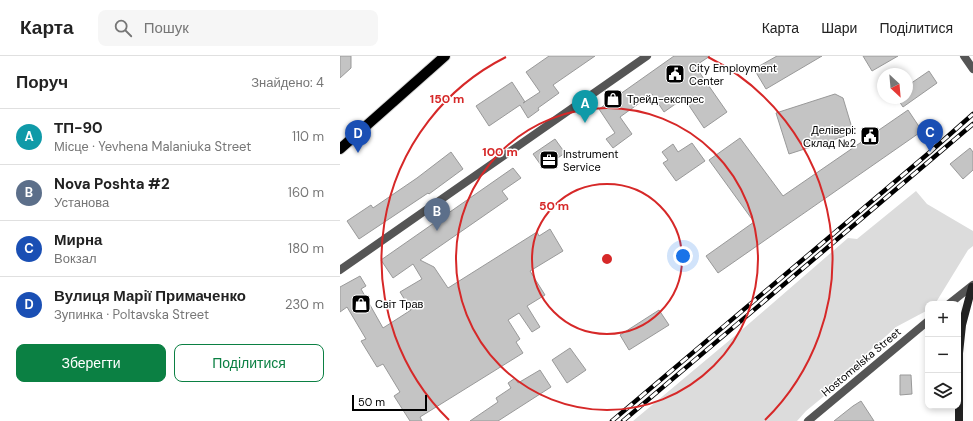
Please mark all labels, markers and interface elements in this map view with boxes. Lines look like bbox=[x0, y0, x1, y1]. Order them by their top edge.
search box bbox=[98, 10, 378, 46]
text: Карта bbox=[20, 15, 74, 40]
icon: search bbox=[112, 17, 134, 39]
text: Пошук bbox=[144, 18, 189, 38]
text: Карта bbox=[762, 19, 799, 37]
text: Шари bbox=[821, 19, 857, 37]
text: Поділитися bbox=[879, 19, 953, 37]
place label: City Employment Center bbox=[689, 61, 777, 88]
public building icon: City Employment Center bbox=[664, 63, 686, 85]
north arrow bbox=[877, 68, 913, 104]
text: Поруч bbox=[16, 71, 68, 93]
text: Знайдено: 4 bbox=[251, 74, 324, 91]
shop icon: Трейд-експрес bbox=[602, 88, 624, 110]
pin: A bbox=[572, 90, 598, 123]
text: 150 m bbox=[430, 91, 464, 107]
place label: Трейд-експрес bbox=[627, 92, 705, 106]
text: ТП-90 bbox=[54, 118, 103, 138]
pin: C bbox=[917, 119, 943, 152]
pin: D bbox=[345, 120, 371, 153]
place label: Делівері: Склад №2 bbox=[803, 123, 856, 150]
public building icon: Делівері: Склад №2 bbox=[859, 125, 881, 147]
text: A bbox=[24, 128, 34, 145]
text: 110 m bbox=[292, 128, 324, 145]
text: Місце · Yevhena Malaniuka Street bbox=[54, 138, 251, 155]
text: 100 m bbox=[482, 144, 518, 160]
place label: Instrument Service bbox=[563, 147, 619, 174]
office icon: Instrument Service bbox=[538, 149, 560, 171]
text: Nova Poshta #2 bbox=[54, 174, 170, 194]
text: B bbox=[25, 184, 33, 201]
text: 160 m bbox=[288, 184, 324, 201]
text: Установа bbox=[54, 194, 109, 211]
pin: B bbox=[424, 198, 450, 231]
text: 50 m bbox=[539, 198, 569, 214]
text: Мирна bbox=[54, 230, 102, 250]
text: C bbox=[24, 240, 34, 257]
text: 180 m bbox=[288, 240, 324, 257]
your location bbox=[673, 246, 693, 266]
text: Вокзал bbox=[54, 250, 97, 267]
centre of rings bbox=[600, 252, 614, 266]
text: Вулиця Марії Примаченко bbox=[54, 286, 246, 306]
shop icon: Світ Трав bbox=[350, 293, 372, 315]
text: D bbox=[24, 296, 34, 313]
text: 230 m bbox=[285, 296, 324, 313]
place label: Світ Трав bbox=[375, 297, 424, 311]
map controls bbox=[925, 301, 961, 409]
button: + bbox=[925, 301, 961, 337]
text: Зупинка · Poltavska Street bbox=[54, 306, 209, 323]
street label: Hostomelska Street bbox=[818, 325, 904, 399]
button: − bbox=[925, 337, 961, 373]
button: Зберегти bbox=[16, 344, 166, 382]
button: Поділитися bbox=[174, 344, 324, 382]
button: layers bbox=[925, 373, 961, 409]
scale bar bbox=[352, 393, 427, 412]
text: 50 m bbox=[358, 395, 385, 409]

